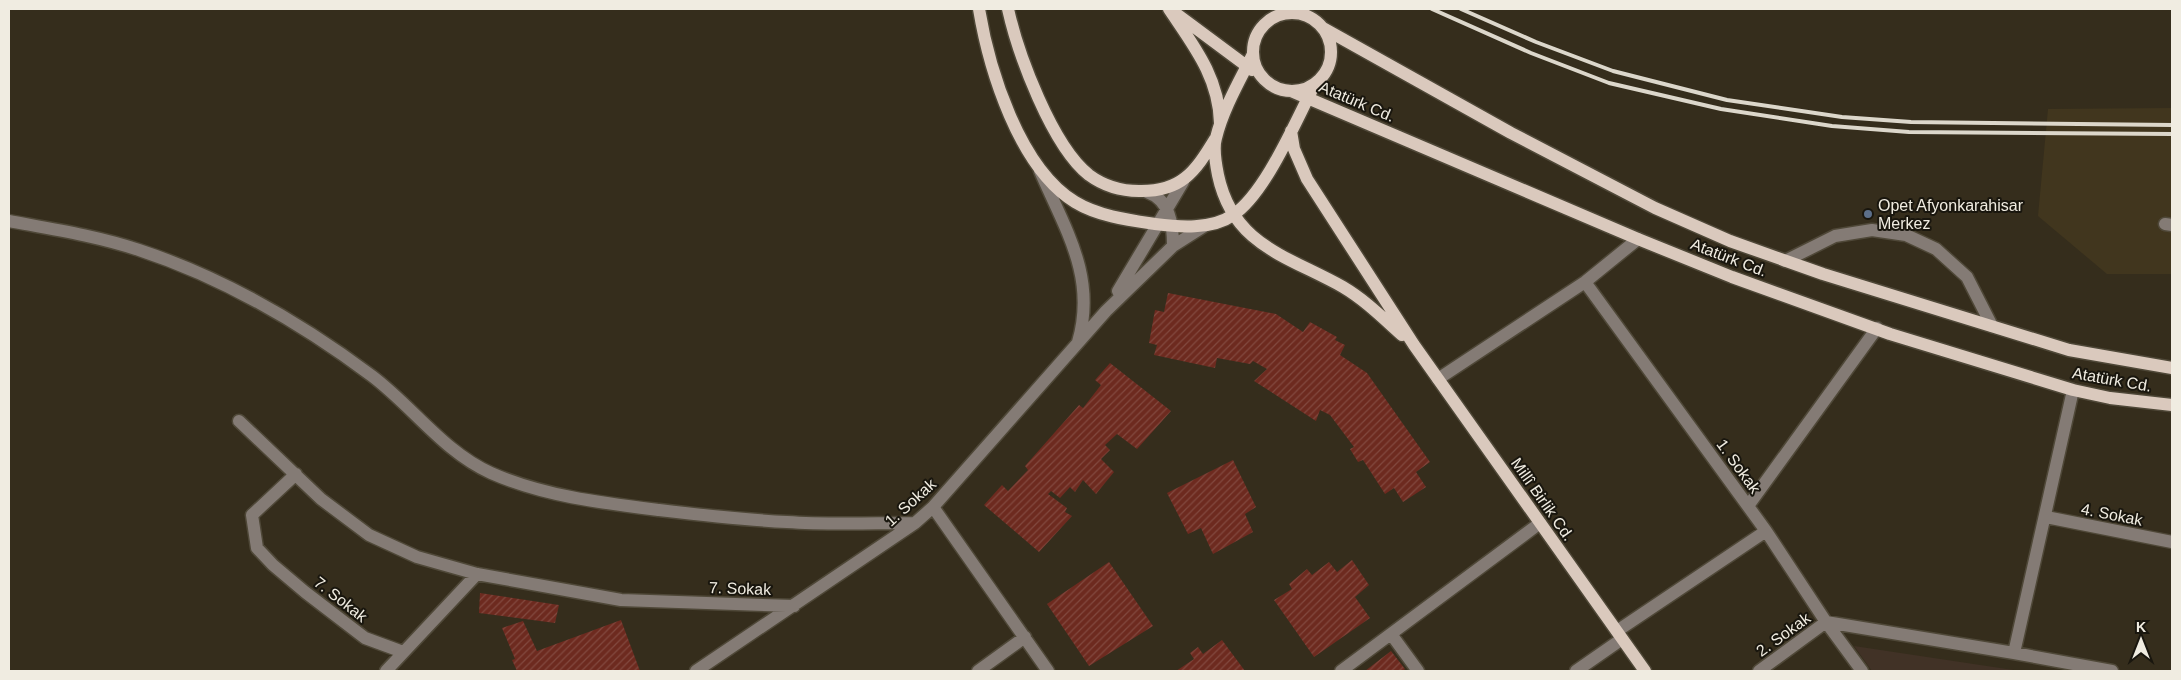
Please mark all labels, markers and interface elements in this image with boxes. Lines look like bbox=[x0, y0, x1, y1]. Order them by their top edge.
street label: Atatürk Cd. bbox=[1317, 78, 1397, 125]
place label: Opet Afyonkarahisar Merkez bbox=[1878, 197, 2024, 232]
marker: Opet Afyonkarahisar Merkez bbox=[1862, 208, 1874, 220]
street label: Atatürk Cd. bbox=[1688, 235, 1769, 280]
street label: Atatürk Cd. bbox=[2071, 364, 2153, 395]
street label: 1. Sokak bbox=[1713, 436, 1764, 497]
street label: Millî Birlik Cd. bbox=[1508, 455, 1577, 544]
street label: 1. Sokak bbox=[882, 475, 940, 530]
street label: 4. Sokak bbox=[2080, 500, 2145, 529]
street label: 7. Sokak bbox=[311, 574, 371, 626]
street label: 7. Sokak bbox=[709, 579, 772, 598]
street label: 2. Sokak bbox=[1753, 609, 1814, 660]
north arrow bbox=[2116, 615, 2166, 665]
text: K bbox=[2136, 619, 2146, 635]

